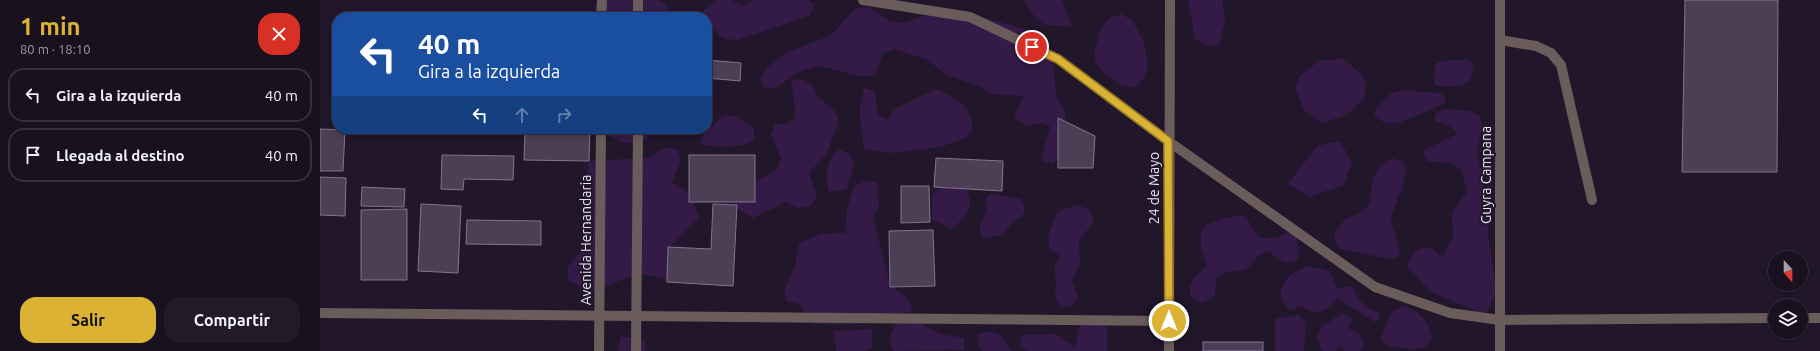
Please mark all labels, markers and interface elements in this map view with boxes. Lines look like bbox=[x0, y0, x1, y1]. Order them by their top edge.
text: 1 min bbox=[20, 13, 81, 40]
button: close bbox=[258, 13, 300, 55]
icon: left bbox=[352, 28, 404, 80]
text: 40 m bbox=[418, 28, 480, 59]
pin bbox=[1015, 30, 1049, 64]
icon: arrive bbox=[1021, 36, 1043, 58]
text: 80 m · 18:10 bbox=[20, 42, 91, 56]
text: Gira a la izquierda bbox=[418, 61, 560, 81]
icon: left bbox=[22, 84, 44, 106]
text: Gira a la izquierda bbox=[56, 87, 182, 104]
text: 40 m bbox=[265, 87, 298, 104]
icon: left bbox=[469, 104, 491, 126]
icon: ahead bbox=[511, 104, 533, 126]
icon: right bbox=[553, 104, 575, 126]
street label: Guyra Campana bbox=[1478, 126, 1494, 224]
icon: arrive bbox=[22, 144, 44, 166]
text: Llegada al destino bbox=[56, 147, 185, 164]
text: 40 m bbox=[265, 147, 298, 164]
street label: 24 de Mayo bbox=[1146, 152, 1162, 224]
street label: Avenida Hernandaria bbox=[578, 175, 594, 305]
north arrow bbox=[1768, 251, 1808, 291]
map controls bbox=[1768, 251, 1808, 339]
button: Salir bbox=[20, 297, 156, 343]
button: Compartir bbox=[164, 297, 300, 343]
button: layers bbox=[1768, 299, 1808, 339]
position arrow bbox=[1148, 300, 1190, 342]

